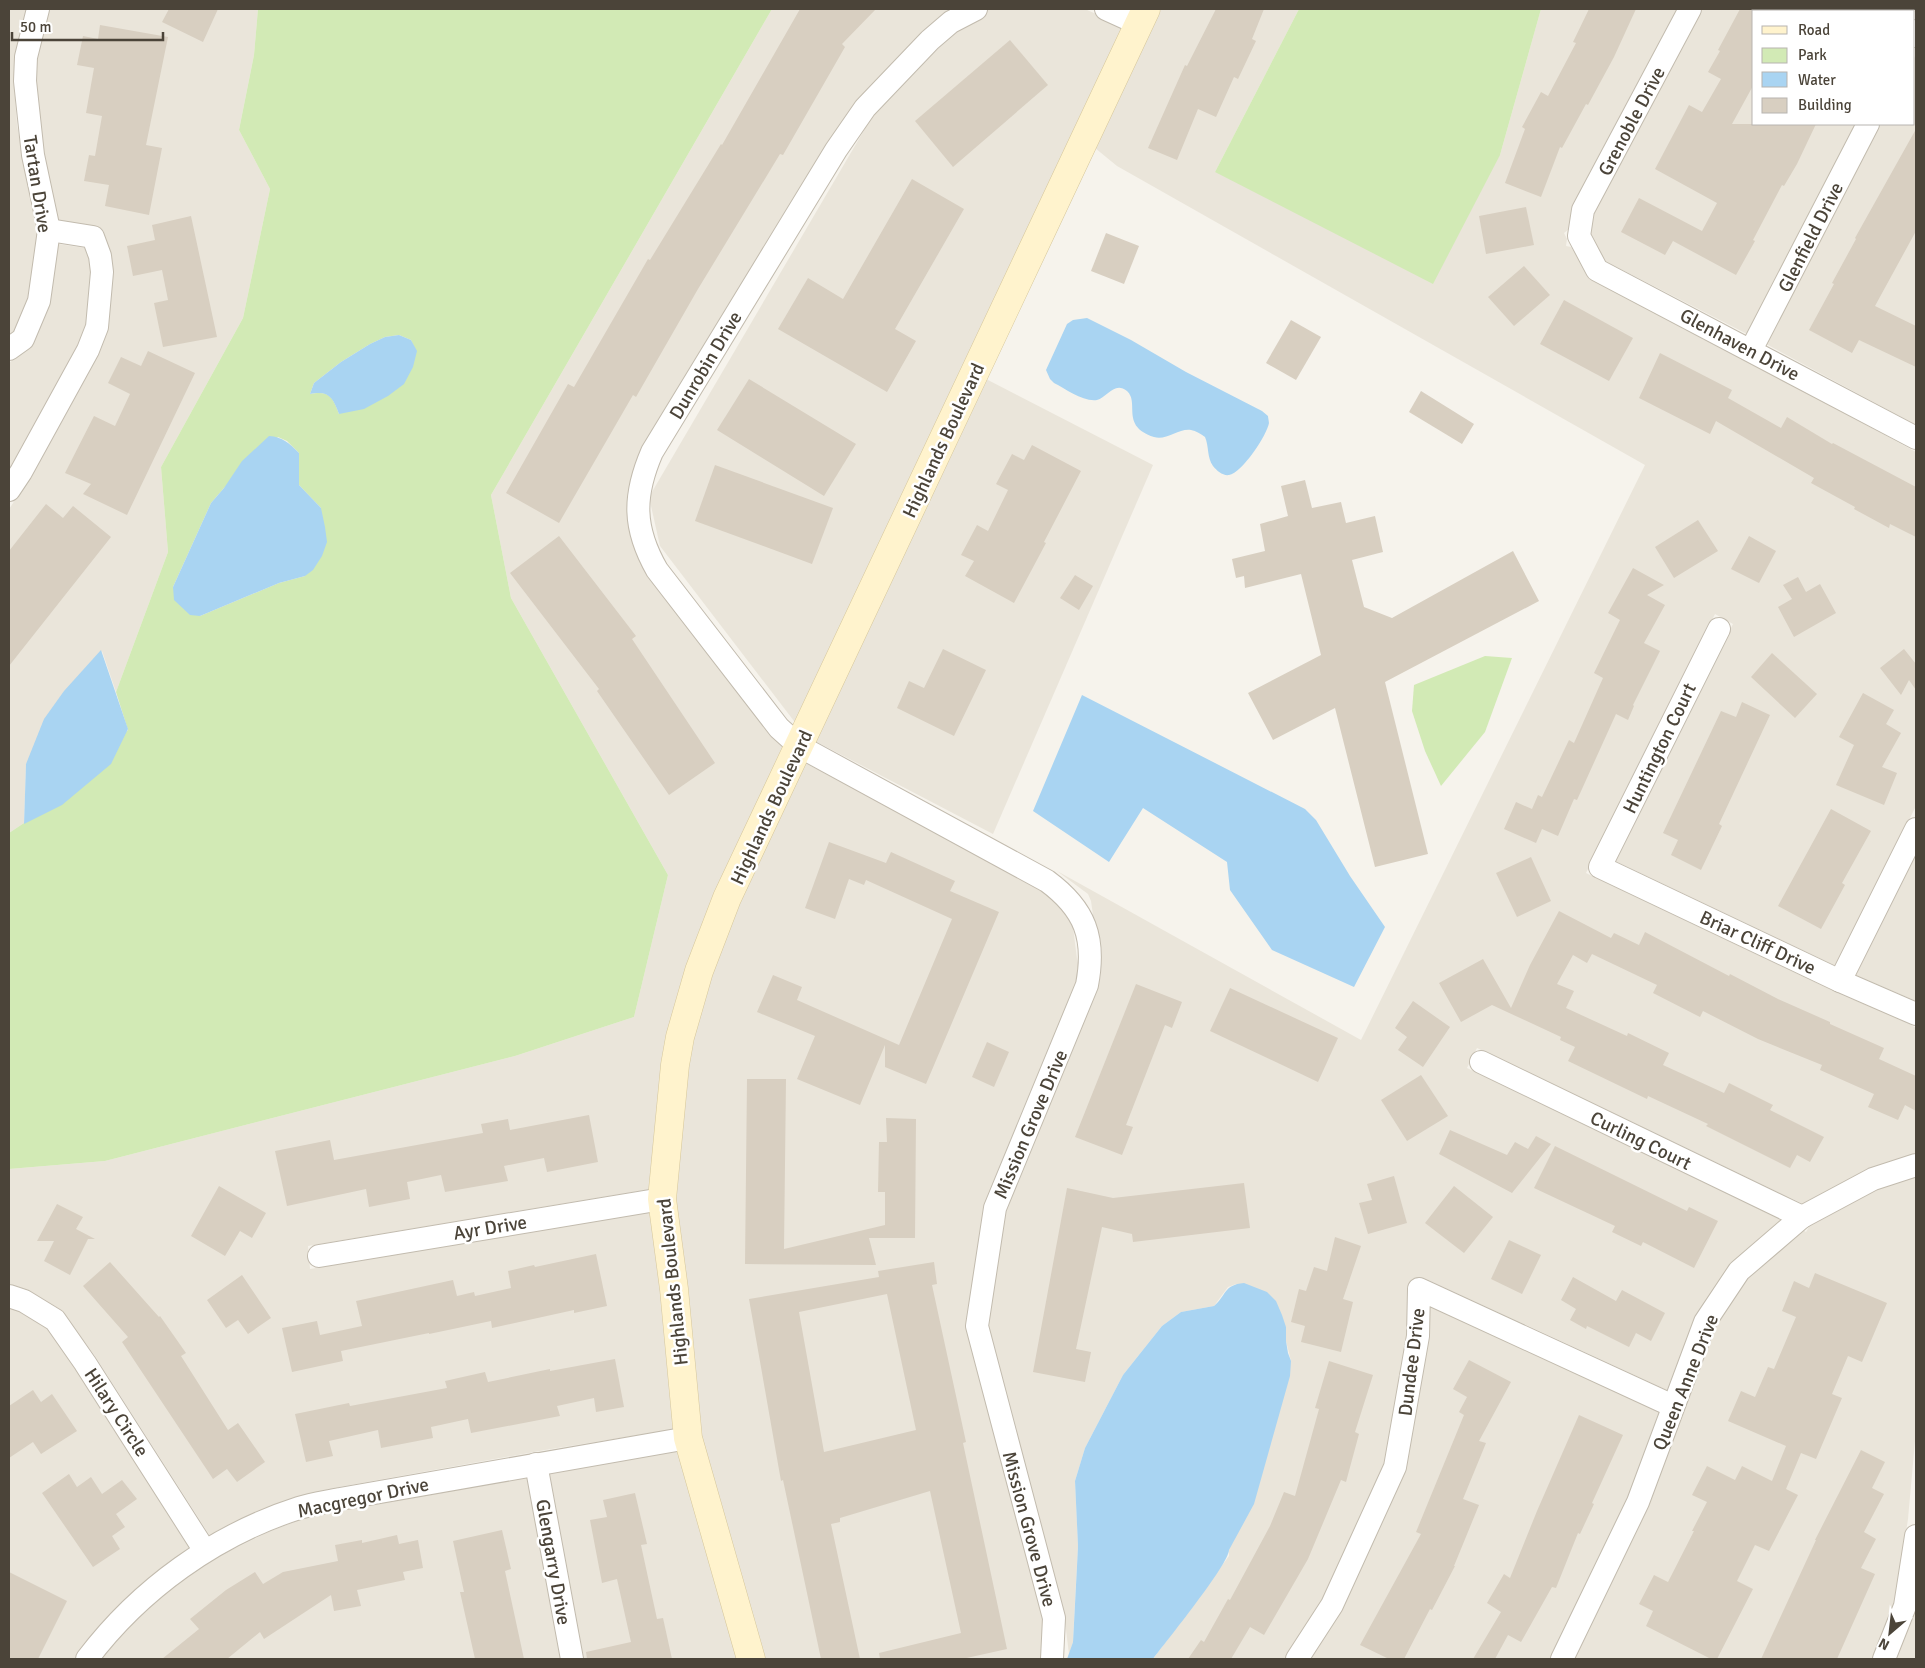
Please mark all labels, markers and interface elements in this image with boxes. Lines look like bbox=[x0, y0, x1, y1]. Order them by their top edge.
scale bar bbox=[12, 10, 164, 42]
legend bbox=[1752, 10, 1915, 125]
text: 50 m bbox=[20, 18, 51, 36]
text: Road bbox=[1798, 21, 1830, 39]
text: Park bbox=[1798, 46, 1827, 64]
street label: Grenoble Drive bbox=[1593, 63, 1671, 180]
text: Water bbox=[1798, 71, 1836, 89]
text: Building bbox=[1798, 96, 1852, 114]
street label: Tartan Drive bbox=[17, 134, 57, 235]
street label: Glenfield Drive bbox=[1773, 178, 1849, 296]
street label: Glenhaven Drive bbox=[1676, 303, 1803, 386]
street label: Dunrobin Drive bbox=[664, 307, 748, 424]
street label: Highlands Boulevard bbox=[898, 359, 990, 522]
street label: Huntington Court bbox=[1618, 679, 1702, 818]
street label: Highlands Boulevard bbox=[726, 726, 818, 889]
street label: Briar Cliff Drive bbox=[1696, 906, 1819, 980]
street label: Mission Grove Drive bbox=[989, 1046, 1073, 1203]
street label: Curling Court bbox=[1586, 1106, 1695, 1176]
street label: Highlands Boulevard bbox=[652, 1197, 694, 1367]
street label: Ayr Drive bbox=[452, 1210, 529, 1246]
street label: Dundee Drive bbox=[1393, 1307, 1431, 1418]
street label: Queen Anne Drive bbox=[1648, 1311, 1724, 1454]
street label: Hilary Circle bbox=[79, 1364, 154, 1461]
street label: Mission Grove Drive bbox=[997, 1449, 1061, 1610]
street label: Macgregor Drive bbox=[295, 1472, 431, 1524]
street label: Glengarry Drive bbox=[530, 1497, 576, 1627]
north arrow bbox=[1865, 1608, 1915, 1658]
text: N bbox=[1876, 1634, 1892, 1654]

